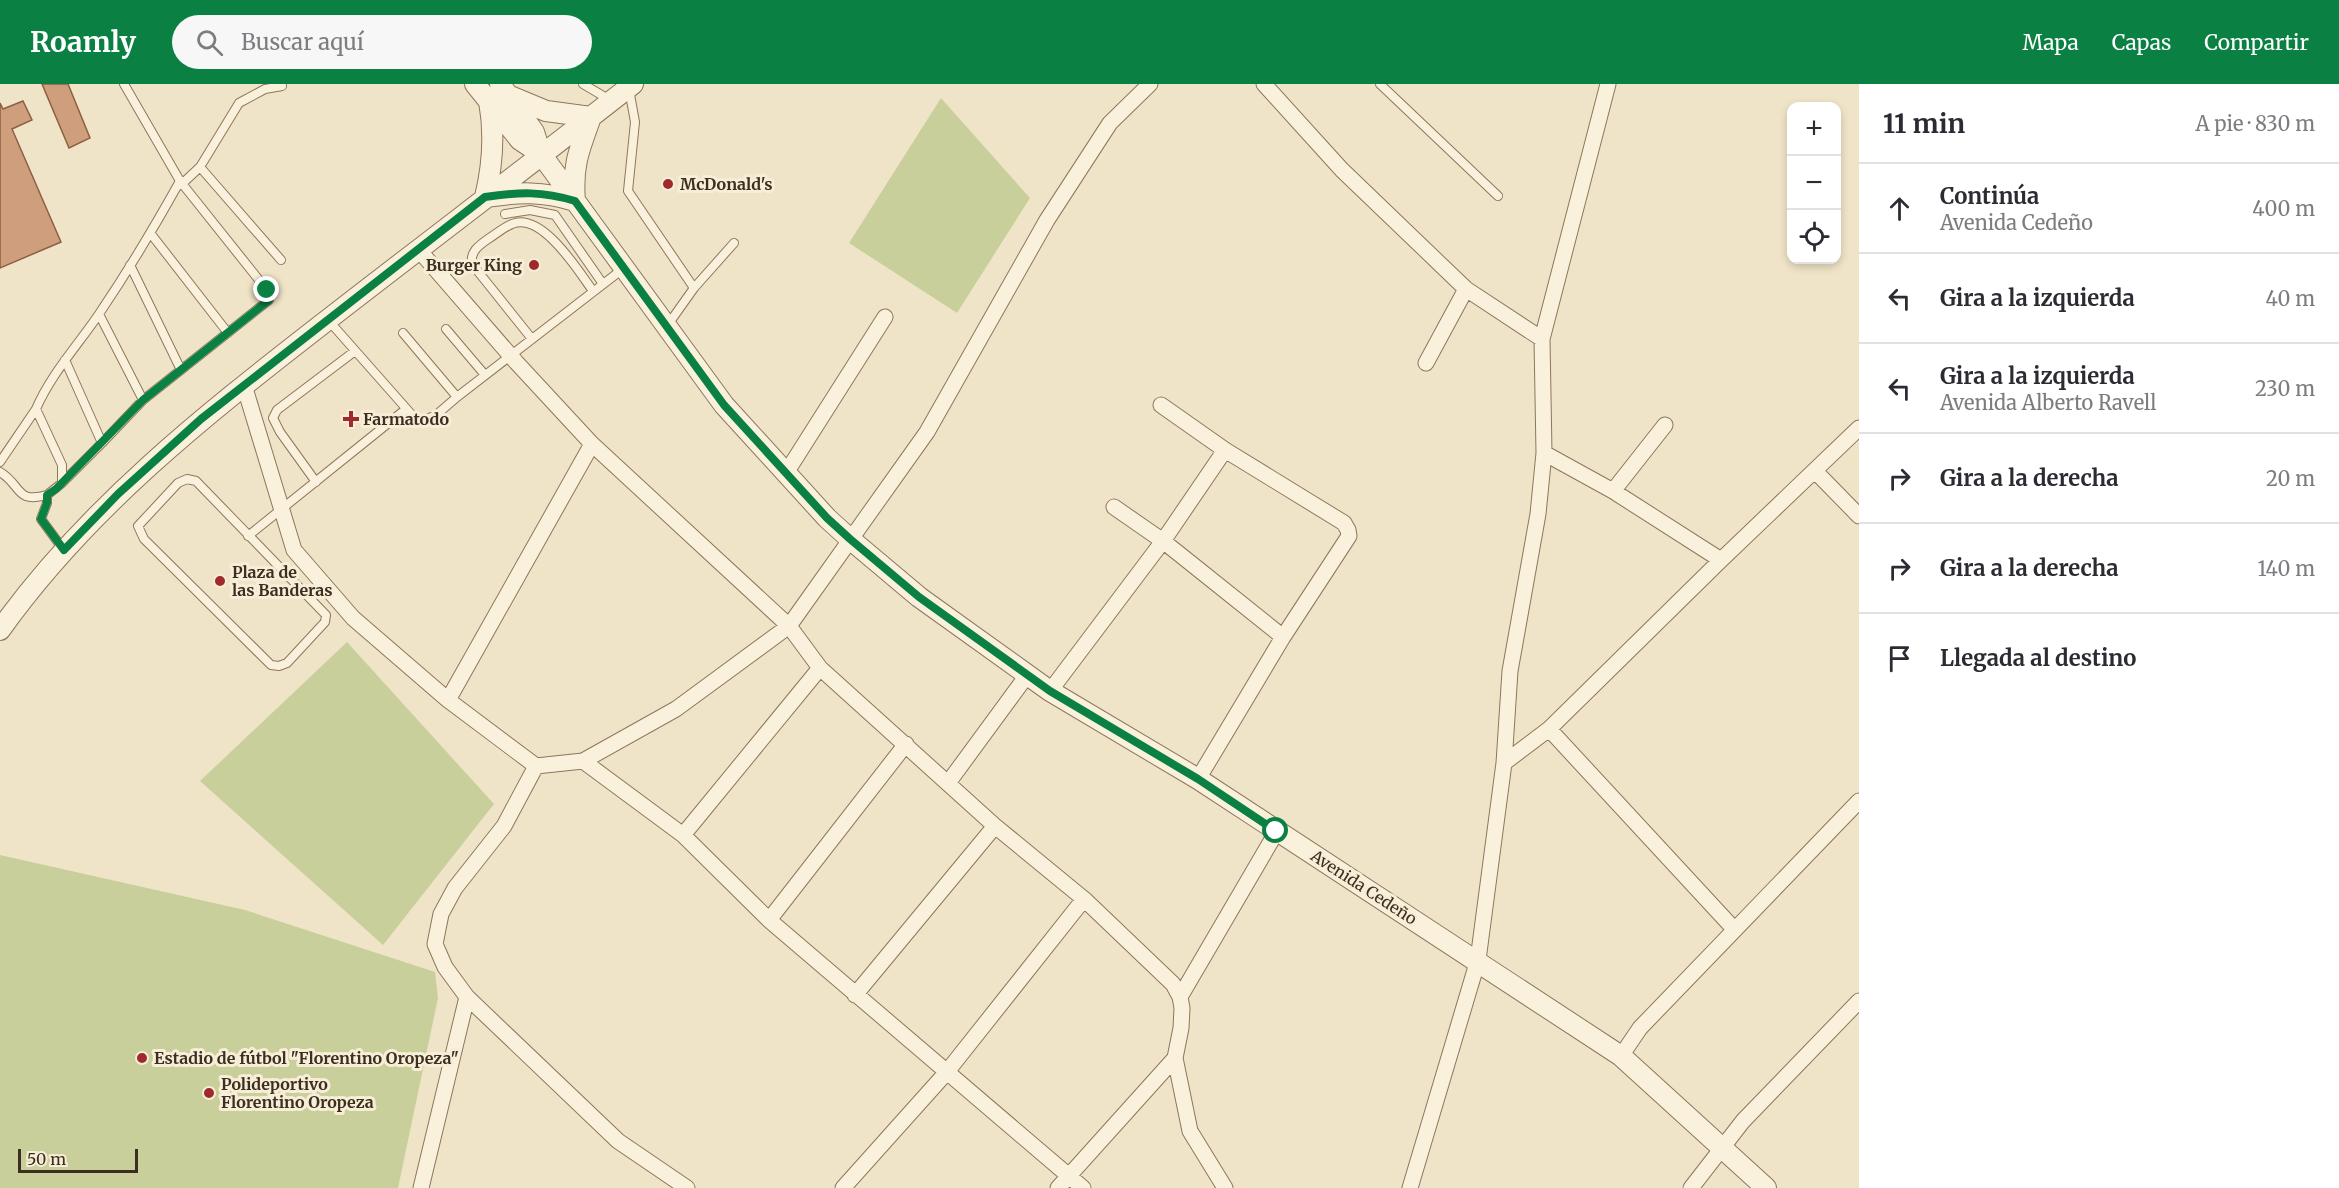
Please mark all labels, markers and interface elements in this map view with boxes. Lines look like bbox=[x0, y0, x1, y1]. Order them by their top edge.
search box bbox=[172, 15, 592, 69]
text: Roamly bbox=[30, 24, 136, 60]
icon: search bbox=[193, 26, 226, 59]
text: Buscar aquí bbox=[241, 28, 364, 56]
text: Mapa bbox=[2022, 29, 2079, 56]
text: Capas bbox=[2112, 29, 2171, 56]
text: Compartir bbox=[2204, 29, 2309, 56]
map controls bbox=[1787, 102, 1841, 264]
button: + bbox=[1787, 102, 1841, 156]
text: 11 min bbox=[1883, 107, 1965, 140]
text: A pie · 830 m bbox=[2195, 111, 2315, 136]
button: − bbox=[1787, 156, 1841, 210]
place label: McDonald's bbox=[680, 174, 773, 194]
marker: McDonald's bbox=[661, 177, 675, 191]
text: Continúa bbox=[1940, 182, 2039, 210]
icon: ahead bbox=[1883, 192, 1916, 225]
text: 400 m bbox=[2252, 196, 2315, 221]
button: locate bbox=[1787, 210, 1841, 264]
text: Avenida Cedeño bbox=[1940, 210, 2093, 235]
place label: Burger King bbox=[426, 255, 522, 275]
marker: Burger King bbox=[527, 258, 541, 272]
route end bbox=[253, 276, 279, 302]
icon: left bbox=[1883, 282, 1916, 315]
text: Gira a la izquierda bbox=[1940, 284, 2135, 312]
text: 40 m bbox=[2265, 286, 2315, 311]
text: Gira a la izquierda bbox=[1940, 362, 2135, 390]
icon: left bbox=[1883, 372, 1916, 405]
text: 230 m bbox=[2255, 376, 2315, 401]
text: Avenida Alberto Ravell bbox=[1940, 390, 2156, 415]
place label: Farmatodo bbox=[363, 409, 449, 429]
marker: Farmatodo bbox=[344, 412, 358, 426]
icon: right bbox=[1883, 462, 1916, 495]
text: Gira a la derecha bbox=[1940, 464, 2118, 492]
text: 20 m bbox=[2266, 466, 2315, 491]
icon: right bbox=[1883, 552, 1916, 585]
text: Gira a la derecha bbox=[1940, 554, 2118, 582]
text: 140 m bbox=[2258, 556, 2315, 581]
place label: Plaza de las Banderas bbox=[232, 562, 333, 600]
marker: Plaza de las Banderas bbox=[213, 574, 227, 588]
icon: arrive bbox=[1883, 642, 1916, 675]
text: Llegada al destino bbox=[1940, 644, 2136, 672]
route start bbox=[1262, 817, 1288, 843]
street label: Avenida Cedeño bbox=[1306, 845, 1421, 929]
place label: Estadio de fútbol "Florentino Oropeza" bbox=[154, 1048, 459, 1068]
marker: Estadio de fútbol "Florentino Oropeza" bbox=[135, 1051, 149, 1065]
place label: Polideportivo Florentino Oropeza bbox=[221, 1074, 374, 1112]
marker: Polideportivo Florentino Oropeza bbox=[202, 1086, 216, 1100]
scale bar bbox=[18, 1146, 138, 1174]
text: 50 m bbox=[27, 1149, 66, 1169]

